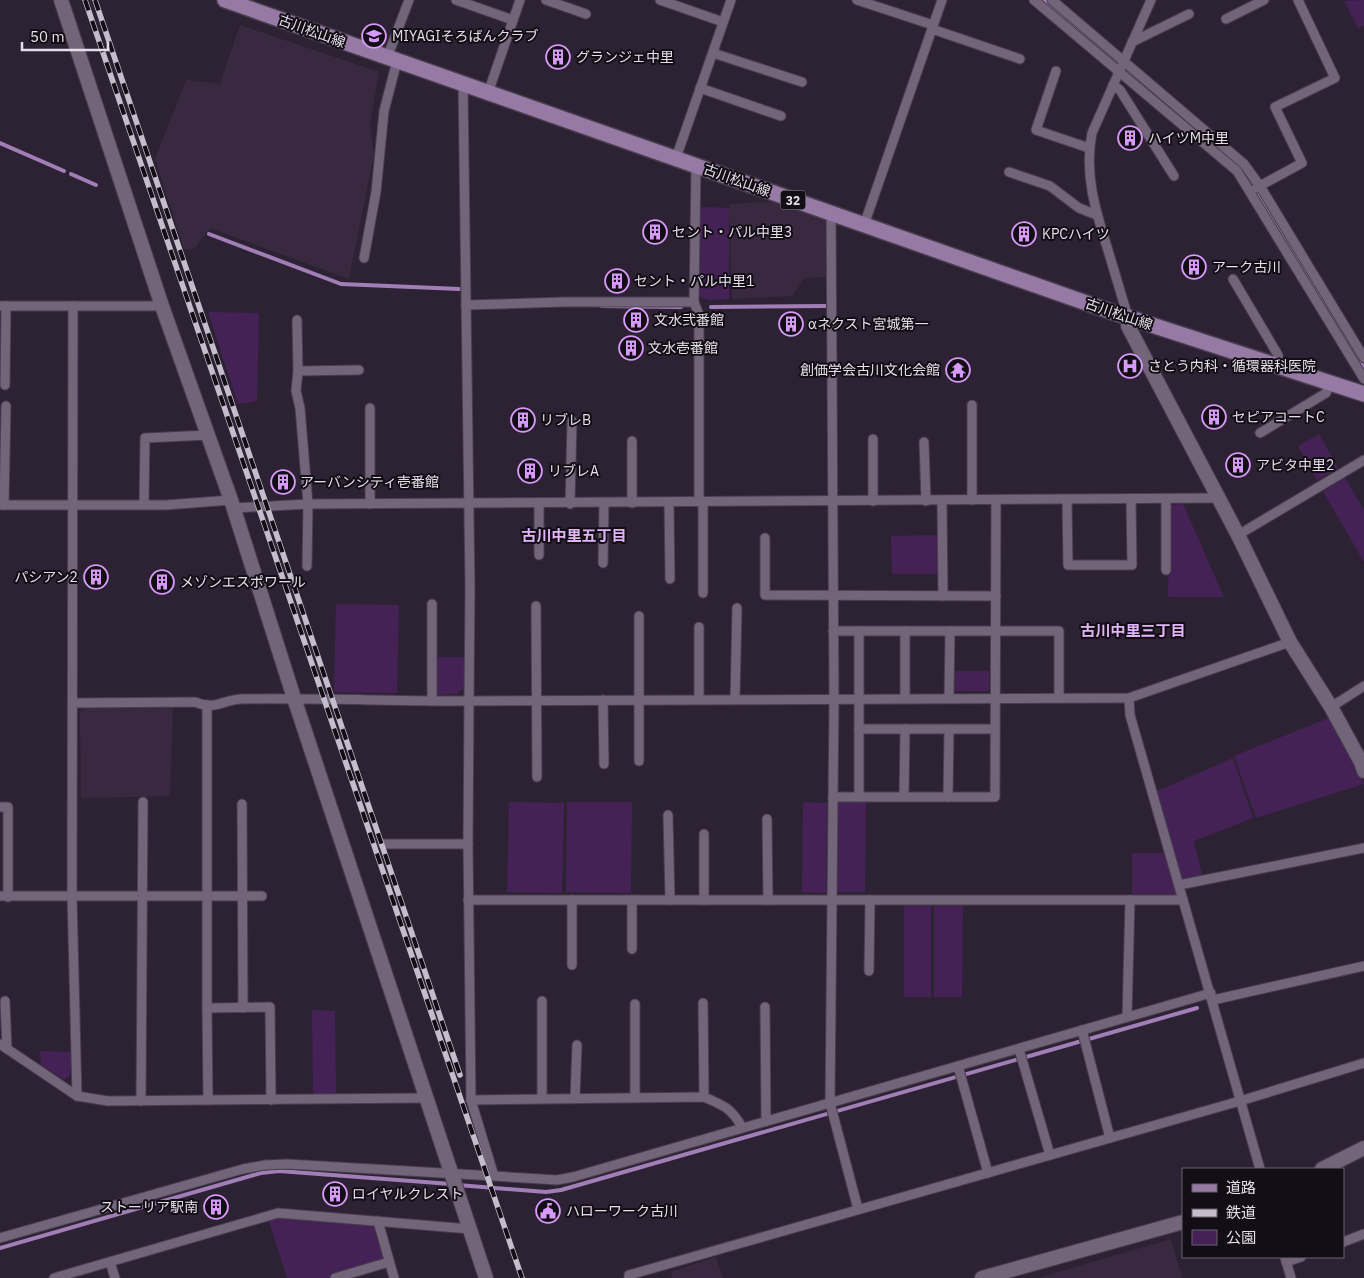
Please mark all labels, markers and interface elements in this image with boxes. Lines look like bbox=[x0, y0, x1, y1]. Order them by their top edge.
street label: 古川松山線 bbox=[276, 11, 348, 51]
scale bar bbox=[22, 20, 109, 52]
school or university icon: MIYAGIそろばんクラブ bbox=[361, 23, 387, 49]
text: 50 m bbox=[30, 27, 65, 46]
place label: MIYAGIそろばんクラブ bbox=[392, 27, 539, 45]
building icon: グランジェ中里 bbox=[545, 44, 571, 70]
place label: グランジェ中里 bbox=[576, 48, 674, 66]
building icon: ハイツM中里 bbox=[1117, 125, 1143, 151]
place label: ハイツM中里 bbox=[1148, 129, 1229, 147]
street label: 古川松山線 bbox=[701, 160, 773, 200]
road number: 32 bbox=[780, 190, 806, 210]
building icon: セント・パル中里3 bbox=[642, 219, 668, 245]
building icon: KPCハイツ bbox=[1011, 221, 1037, 247]
place label: セント・パル中里3 bbox=[672, 223, 792, 241]
place label: KPCハイツ bbox=[1042, 225, 1110, 243]
building icon: アーク古川 bbox=[1181, 254, 1207, 280]
place label: アーク古川 bbox=[1212, 258, 1281, 276]
building icon: セント・パル中里1 bbox=[604, 268, 630, 294]
place label: セント・パル中里1 bbox=[634, 272, 754, 290]
street label: 古川松山線 bbox=[1083, 294, 1155, 334]
building icon: 文水弐番館 bbox=[623, 307, 649, 333]
place label: 文水弐番館 bbox=[654, 311, 724, 329]
building icon: αネクスト宮城第一 bbox=[778, 311, 804, 337]
place label: αネクスト宮城第一 bbox=[808, 315, 929, 333]
building icon: 文水壱番館 bbox=[618, 335, 644, 361]
place label: 文水壱番館 bbox=[648, 339, 718, 357]
hospital icon: さとう内科・循環器科医院 bbox=[1117, 353, 1143, 379]
temple icon: 創価学会古川文化会館 bbox=[945, 357, 971, 383]
place label: さとう内科・循環器科医院 bbox=[1148, 357, 1316, 375]
place label: 創価学会古川文化会館 bbox=[800, 361, 940, 379]
building icon: セピアコートC bbox=[1201, 404, 1227, 430]
building icon: リブレB bbox=[510, 407, 536, 433]
place label: セピアコートC bbox=[1232, 408, 1325, 426]
place label: リブレB bbox=[540, 411, 591, 429]
building icon: アビタ中里2 bbox=[1225, 452, 1251, 478]
place label: アビタ中里2 bbox=[1256, 456, 1334, 474]
building icon: リブレA bbox=[517, 458, 543, 484]
place label: リブレA bbox=[548, 462, 599, 480]
building icon: アーバンシティ壱番館 bbox=[270, 469, 296, 495]
place label: アーバンシティ壱番館 bbox=[300, 473, 439, 491]
district label: 古川中里五丁目 bbox=[521, 526, 627, 545]
building icon: パシアン2 bbox=[83, 564, 109, 590]
place label: パシアン2 bbox=[14, 568, 78, 586]
building icon: メゾンエスポワール bbox=[149, 569, 175, 595]
place label: メゾンエスポワール bbox=[180, 573, 306, 591]
district label: 古川中里三丁目 bbox=[1080, 621, 1186, 640]
legend bbox=[1182, 1168, 1344, 1258]
text: 道路 bbox=[1226, 1178, 1256, 1197]
building icon: ロイヤルクレスト bbox=[322, 1181, 348, 1207]
place label: ロイヤルクレスト bbox=[352, 1185, 464, 1203]
building icon: ストーリア駅南 bbox=[203, 1194, 229, 1220]
place label: ストーリア駅南 bbox=[100, 1198, 198, 1216]
public building icon: ハローワーク古川 bbox=[535, 1198, 561, 1224]
place label: ハローワーク古川 bbox=[566, 1202, 678, 1220]
text: 鉄道 bbox=[1226, 1203, 1256, 1222]
text: 公園 bbox=[1226, 1228, 1256, 1247]

